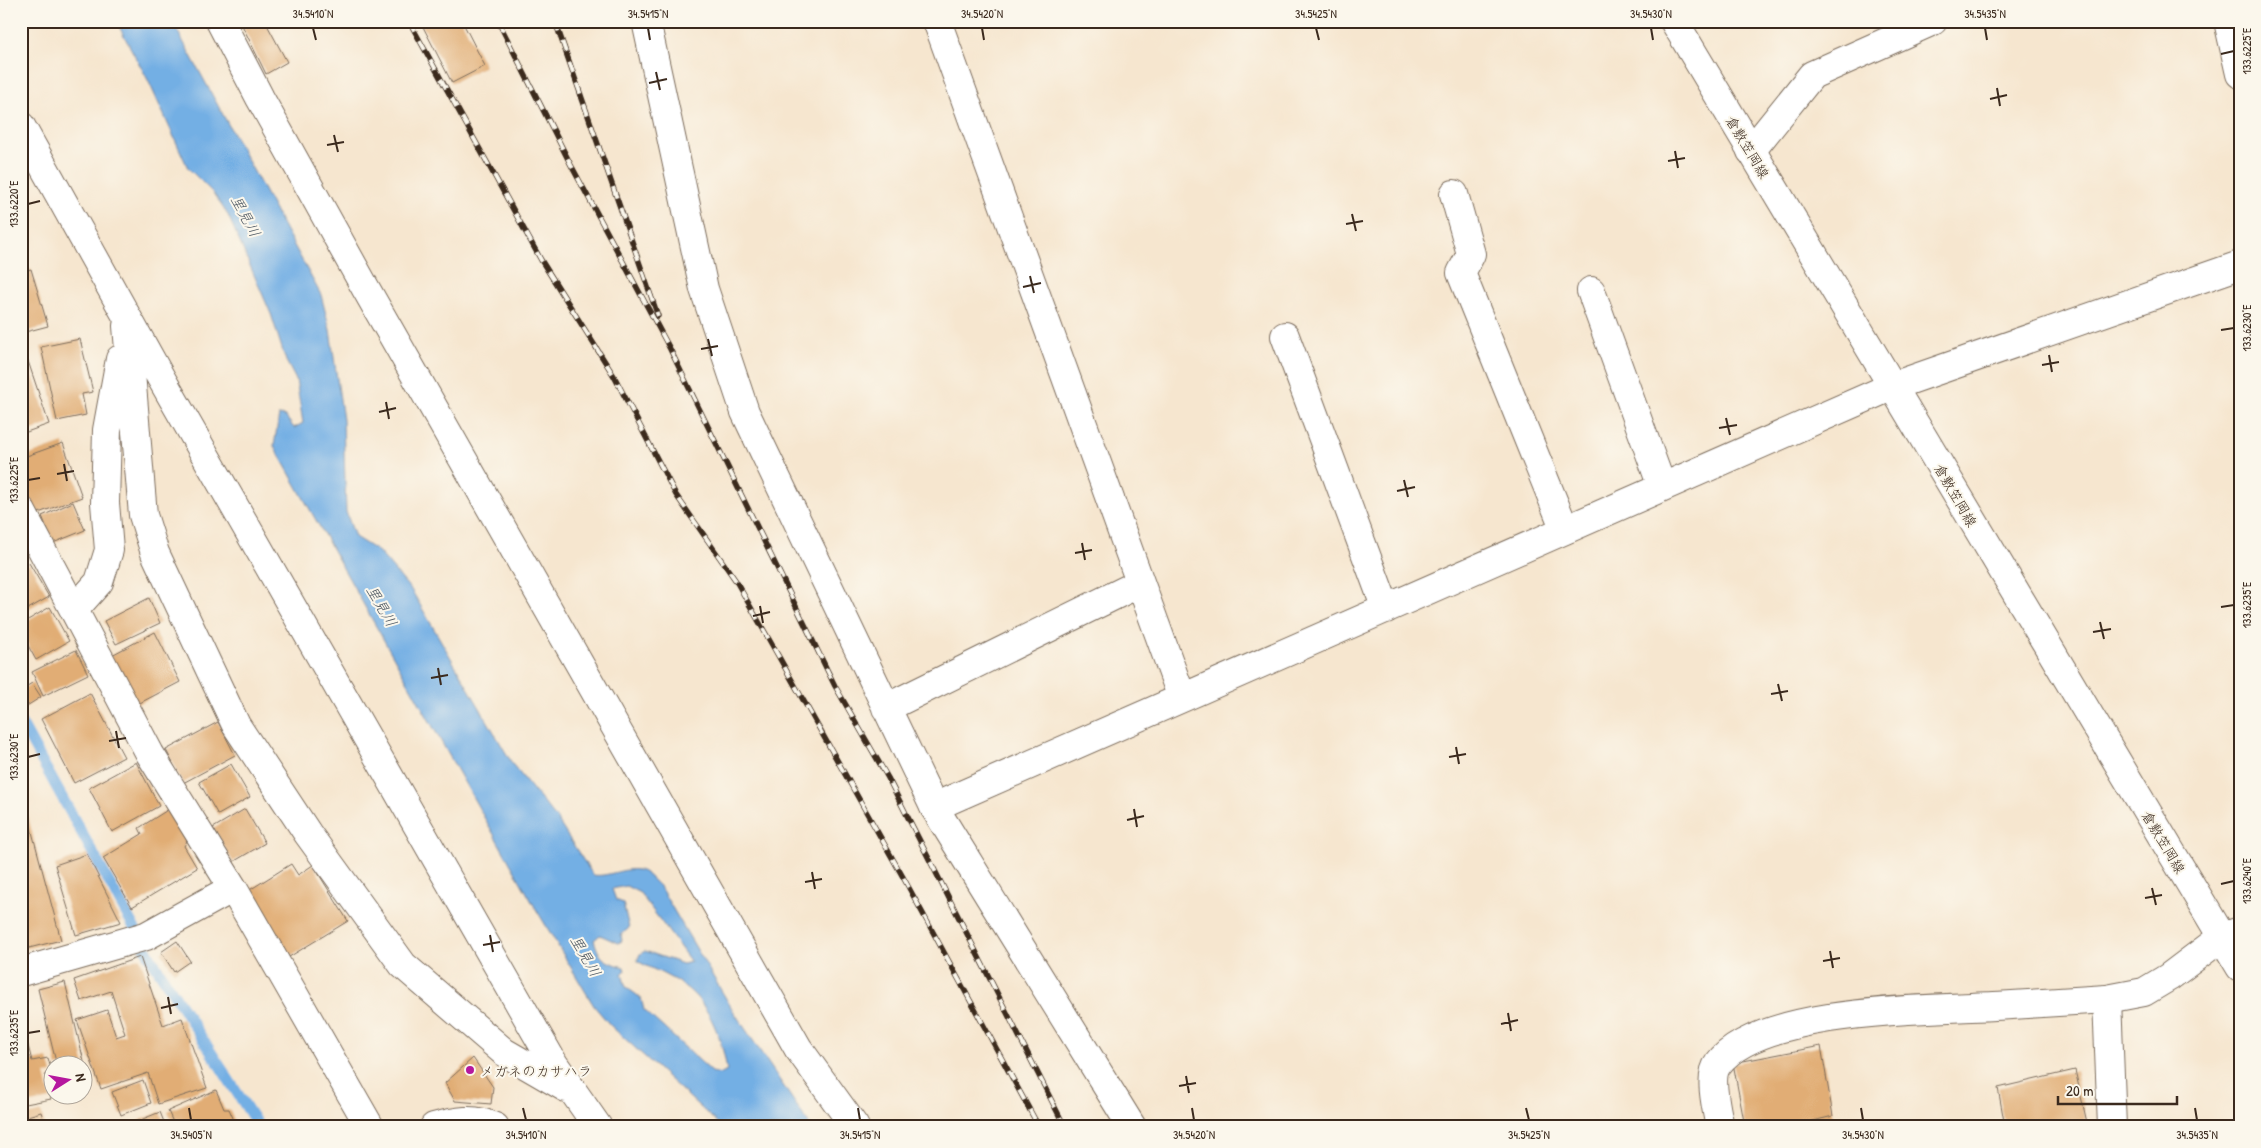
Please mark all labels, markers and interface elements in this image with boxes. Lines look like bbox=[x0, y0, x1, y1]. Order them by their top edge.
text: 34.5410°N bbox=[293, 5, 333, 22]
text: 34.5415°N bbox=[628, 5, 668, 22]
text: 34.5420°N bbox=[961, 5, 1003, 22]
text: 34.5425°N bbox=[1295, 5, 1337, 22]
text: 34.5430°N bbox=[1630, 5, 1672, 22]
text: 34.5435°N bbox=[1964, 5, 2006, 22]
text: 133.6225°E bbox=[2238, 27, 2255, 74]
street label: 倉敷笠岡線 bbox=[1722, 112, 1774, 182]
text: 133.6220°E bbox=[5, 180, 22, 228]
water label: 里見川 bbox=[226, 191, 266, 241]
text: 133.6230°E bbox=[2238, 304, 2255, 351]
text: 133.6225°E bbox=[5, 456, 22, 503]
street label: 倉敷笠岡線 bbox=[1930, 460, 1982, 530]
water label: 里見川 bbox=[362, 581, 402, 631]
text: 133.6235°E bbox=[2238, 581, 2255, 628]
text: 133.6230°E bbox=[5, 733, 22, 780]
street label: 倉敷笠岡線 bbox=[2138, 807, 2190, 877]
text: 133.6240°E bbox=[2238, 857, 2255, 904]
water label: 里見川 bbox=[566, 931, 606, 981]
text: 133.6235°E bbox=[5, 1009, 22, 1056]
north arrow bbox=[42, 1056, 92, 1106]
place label: メガネのカサハラ bbox=[480, 1061, 592, 1080]
marker: メガネのカサハラ bbox=[464, 1064, 476, 1076]
text: N bbox=[71, 1072, 91, 1083]
scale bar bbox=[2058, 1073, 2177, 1105]
text: 20 m bbox=[2066, 1080, 2093, 1101]
text: 34.5405°N bbox=[170, 1126, 212, 1143]
text: 34.5410°N bbox=[506, 1126, 546, 1143]
text: 34.5415°N bbox=[840, 1126, 880, 1143]
text: 34.5420°N bbox=[1173, 1126, 1215, 1143]
text: 34.5425°N bbox=[1508, 1126, 1550, 1143]
text: 34.5430°N bbox=[1842, 1126, 1884, 1143]
text: 34.5435°N bbox=[2176, 1126, 2218, 1143]

